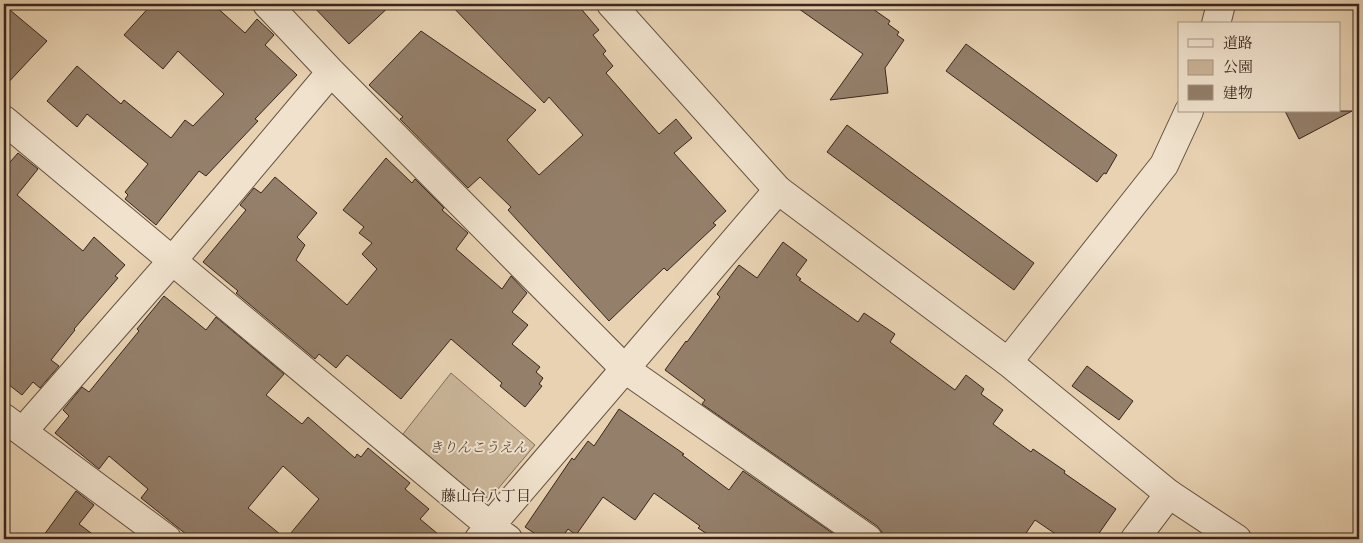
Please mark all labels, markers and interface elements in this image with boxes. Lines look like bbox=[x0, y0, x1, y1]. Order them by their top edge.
legend bbox=[1178, 22, 1340, 112]
text: 道路 bbox=[1223, 33, 1253, 52]
text: 公園 bbox=[1223, 57, 1253, 76]
text: 建物 bbox=[1223, 83, 1253, 102]
park label: きりんこうえん bbox=[429, 438, 527, 456]
district label: 藤山台八丁目 bbox=[441, 486, 531, 505]

